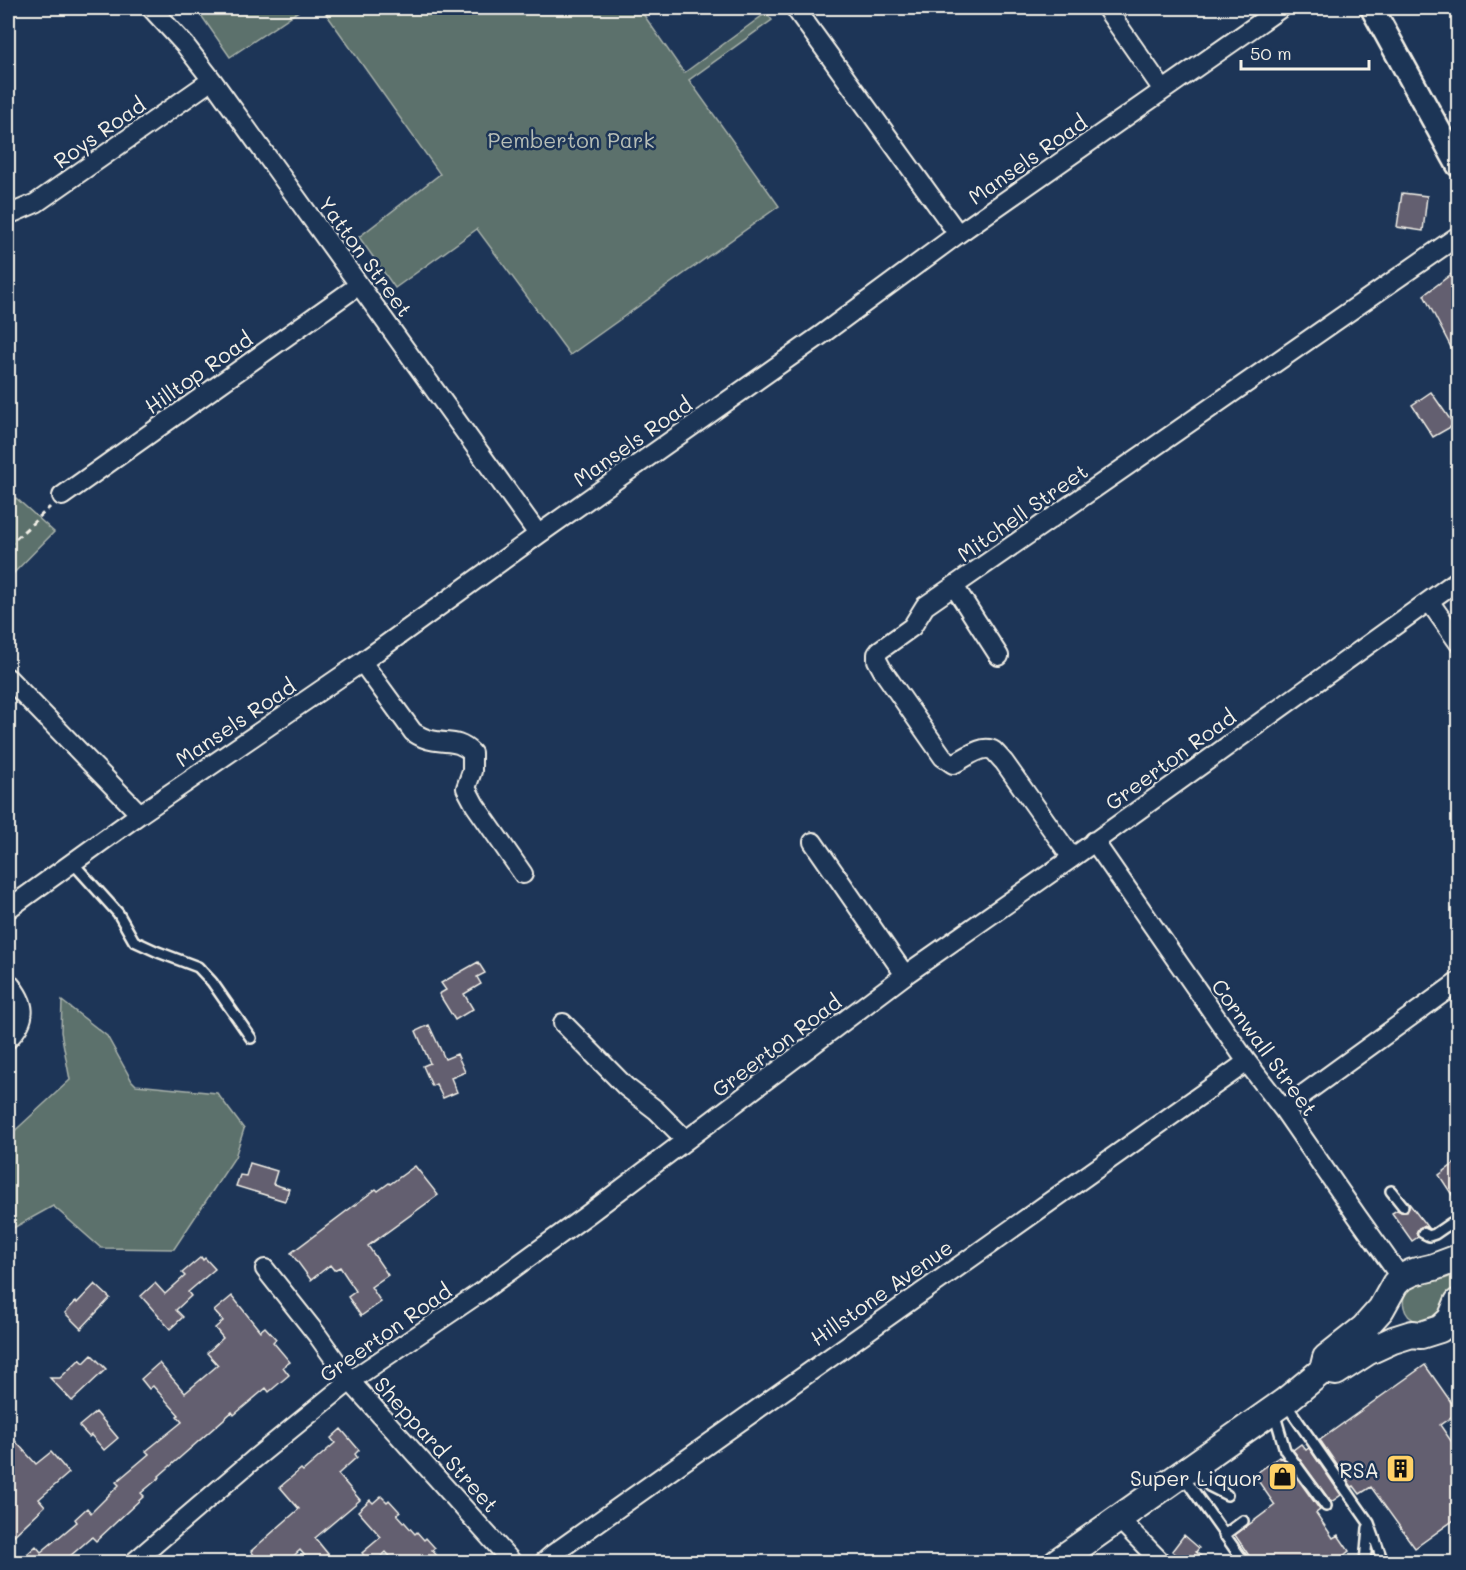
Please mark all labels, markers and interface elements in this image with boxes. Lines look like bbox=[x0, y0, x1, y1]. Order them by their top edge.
scale bar bbox=[1241, 33, 1368, 71]
text: 50 m bbox=[1250, 41, 1292, 65]
street label: Roys Road bbox=[48, 91, 150, 173]
street label: Mansels Road bbox=[962, 108, 1092, 210]
park label: Pemberton Park bbox=[487, 126, 655, 153]
street label: Yatton Street bbox=[313, 190, 419, 322]
street label: Hilltop Road bbox=[139, 325, 257, 419]
street label: Mansels Road bbox=[567, 390, 697, 492]
street label: Mitchell Street bbox=[951, 457, 1093, 567]
street label: Mansels Road bbox=[170, 672, 300, 772]
street label: Greerton Road bbox=[1099, 703, 1241, 815]
street label: Cornwall Street bbox=[1206, 973, 1324, 1121]
street label: Greerton Road bbox=[706, 988, 846, 1102]
street label: Hillstone Avenue bbox=[805, 1233, 957, 1351]
street label: Greerton Road bbox=[314, 1276, 456, 1388]
street label: Sheppard Street bbox=[369, 1371, 505, 1517]
building icon: RSA bbox=[1384, 1453, 1416, 1485]
place label: RSA bbox=[1339, 1456, 1379, 1483]
shop icon: Super Liquor bbox=[1267, 1461, 1299, 1493]
place label: Super Liquor bbox=[1130, 1464, 1262, 1491]

